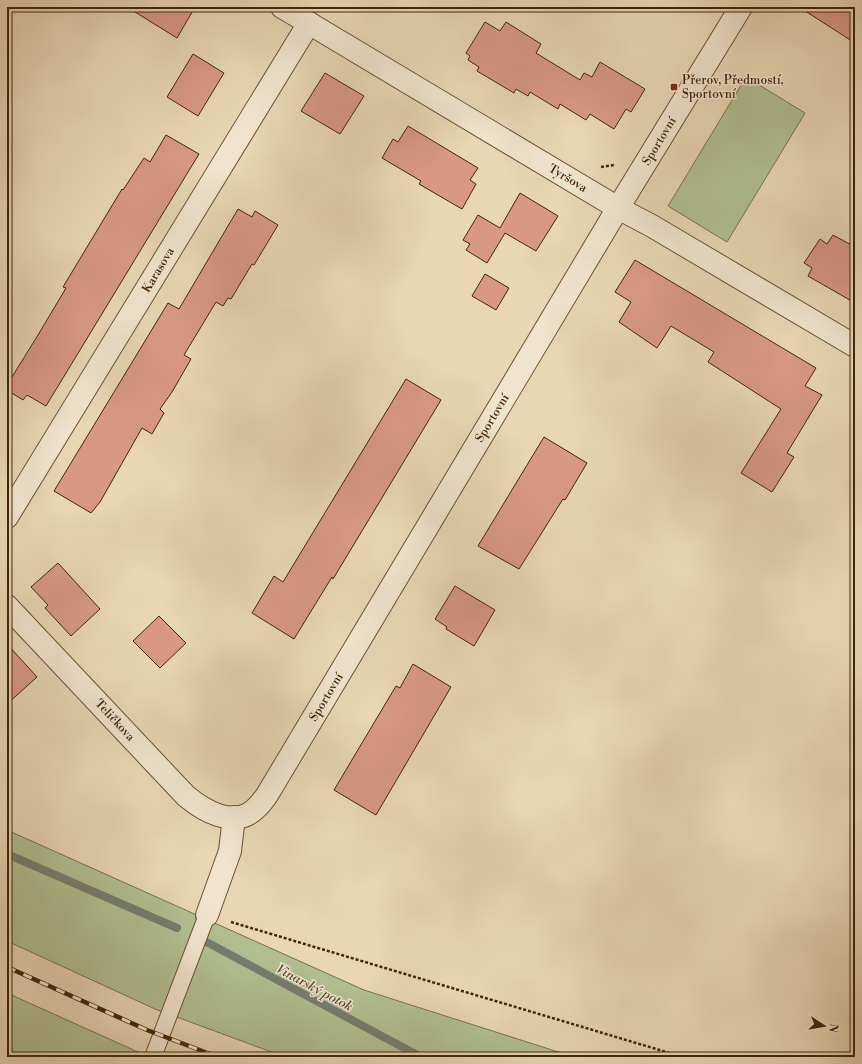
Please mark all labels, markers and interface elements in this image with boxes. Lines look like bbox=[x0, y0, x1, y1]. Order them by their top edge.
place label: Přerov, Předmostí, Sportovní bbox=[682, 73, 784, 102]
marker: Přerov, Předmostí, Sportovní bbox=[669, 82, 679, 92]
street label: Sportovní bbox=[639, 113, 680, 168]
street label: Tyršova bbox=[546, 161, 590, 196]
street label: Karasova bbox=[139, 244, 178, 296]
street label: Sportovní bbox=[472, 390, 513, 445]
street label: Sportovní bbox=[306, 669, 347, 724]
street label: Teličkova bbox=[92, 696, 138, 745]
water label: Vinarský potok bbox=[274, 961, 356, 1015]
north arrow bbox=[804, 1006, 844, 1046]
text: N bbox=[825, 1022, 841, 1034]

